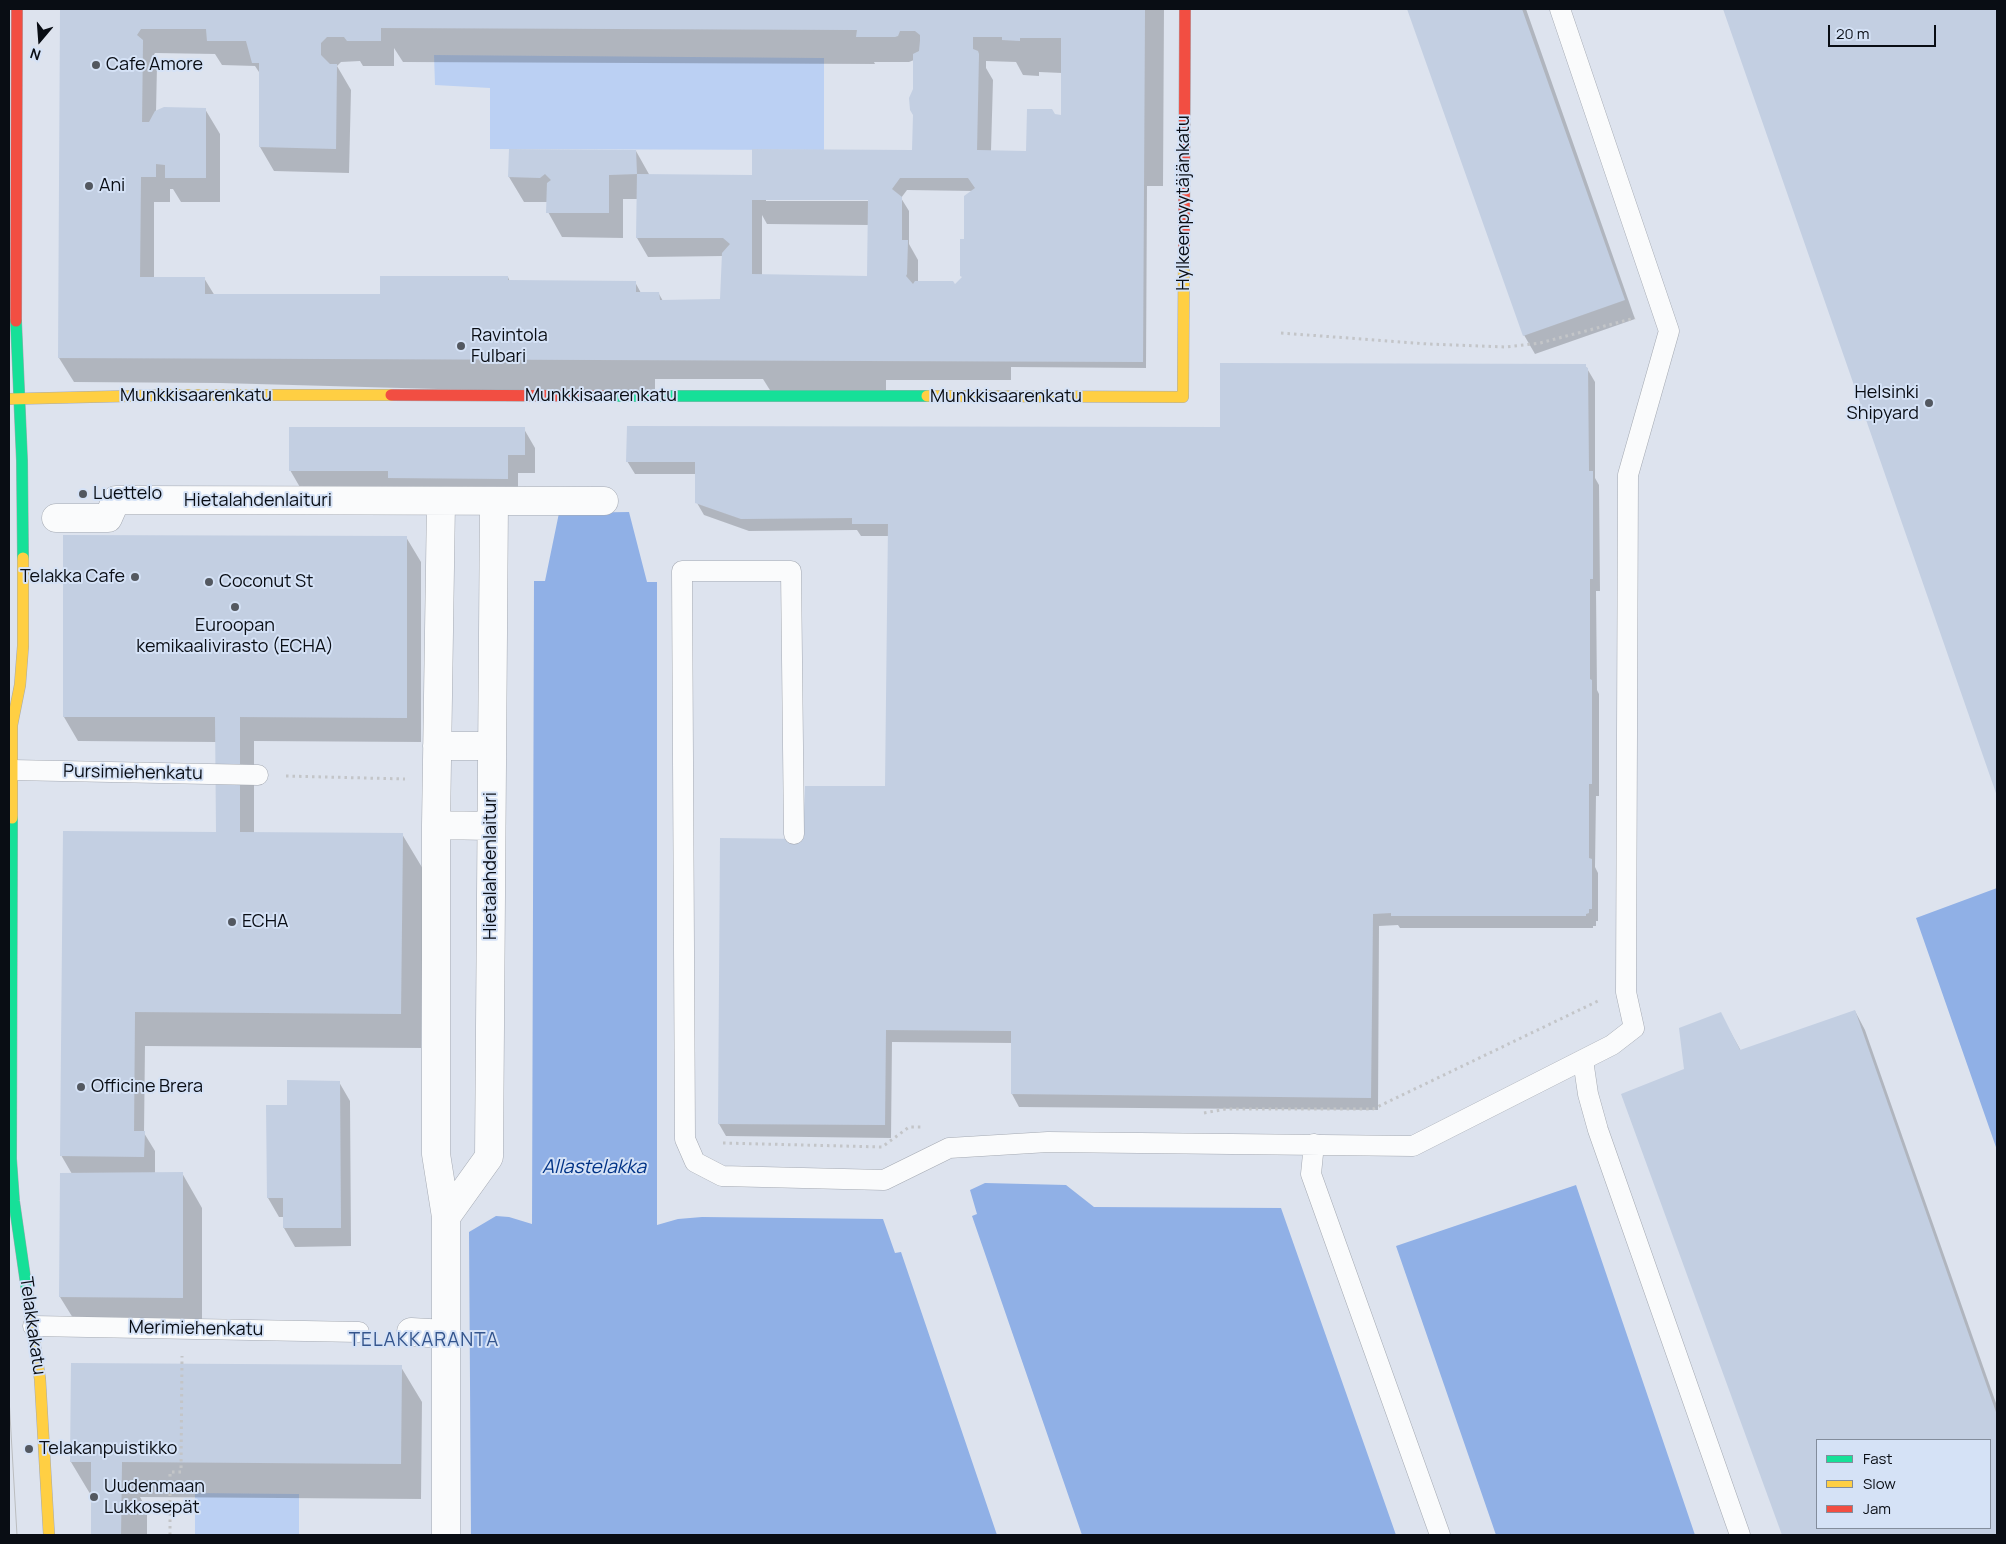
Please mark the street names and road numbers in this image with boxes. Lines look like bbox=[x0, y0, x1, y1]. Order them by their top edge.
street label: Hylkeenpyytäjänkatu bbox=[1173, 115, 1195, 291]
street label: Munkkisaarenkatu bbox=[120, 385, 272, 407]
street label: Munkkisaarenkatu bbox=[525, 385, 677, 407]
street label: Munkkisaarenkatu bbox=[930, 386, 1082, 408]
street label: Hietalahdenlaituri bbox=[184, 490, 332, 512]
street label: Pursimiehenkatu bbox=[63, 761, 203, 785]
street label: Hietalahdenlaituri bbox=[480, 792, 502, 940]
street label: Telakkakatu bbox=[14, 1276, 50, 1376]
street label: Merimiehenkatu bbox=[128, 1317, 264, 1341]

